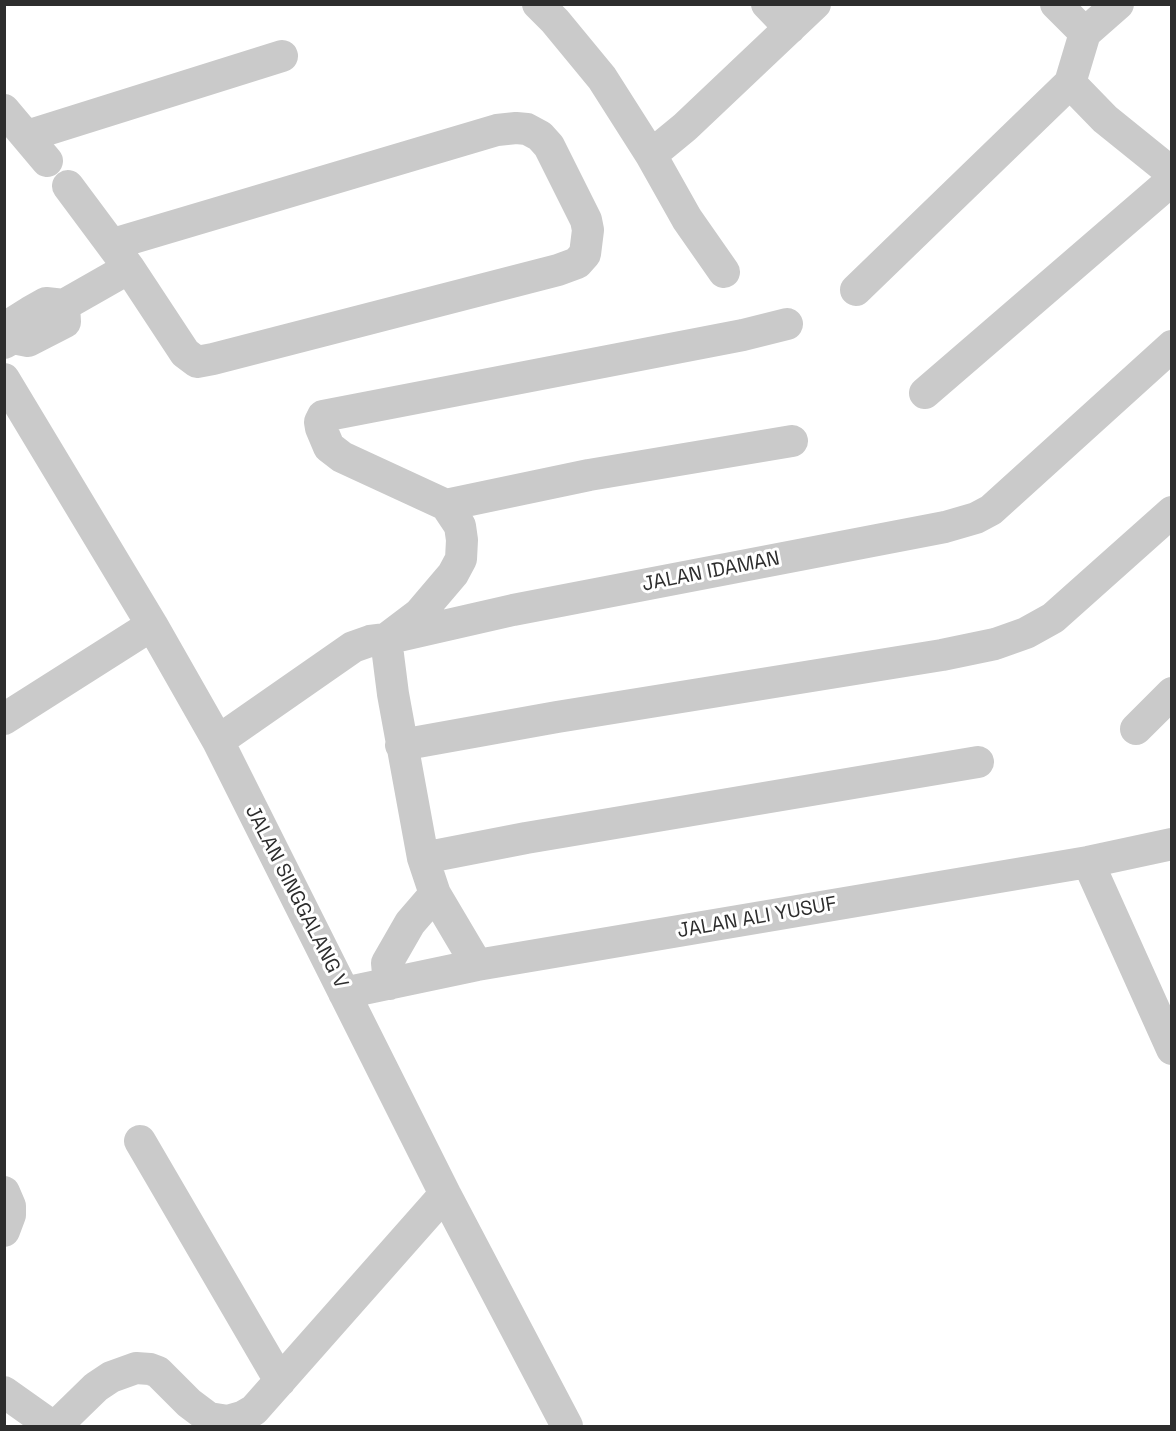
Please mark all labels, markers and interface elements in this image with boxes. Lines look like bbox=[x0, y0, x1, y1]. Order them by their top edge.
street label: JALAN IDAMAN bbox=[640, 547, 782, 597]
street label: JALAN SINGGALANG V bbox=[239, 801, 353, 993]
street label: JALAN ALI YUSUF bbox=[676, 892, 838, 944]

